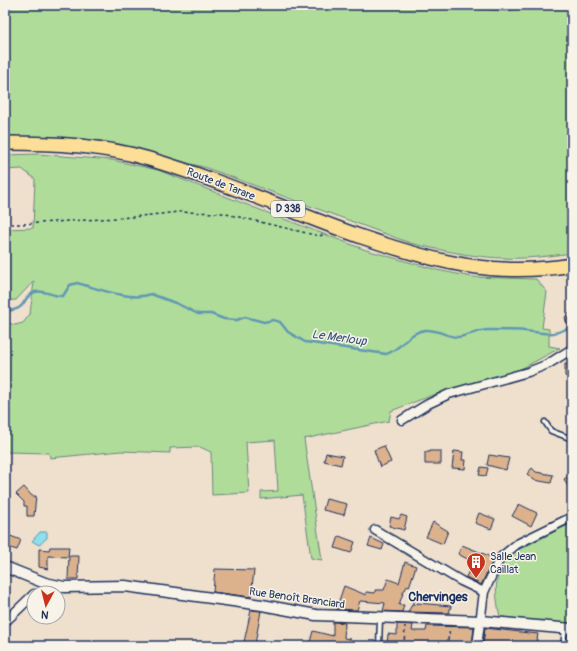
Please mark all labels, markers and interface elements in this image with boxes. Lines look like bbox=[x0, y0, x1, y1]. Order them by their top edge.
street label: Route de Tarare bbox=[185, 165, 258, 203]
road number: D 338 bbox=[271, 201, 305, 217]
water label: Le Merloup bbox=[311, 327, 369, 349]
place label: Salle Jean Caillat bbox=[490, 550, 536, 576]
building icon: Salle Jean Caillat bbox=[465, 551, 487, 579]
north arrow bbox=[26, 585, 66, 625]
street label: Rue Benoît Branciard bbox=[248, 585, 346, 611]
district label: Chervinges bbox=[408, 589, 468, 605]
text: N bbox=[40, 607, 49, 621]

